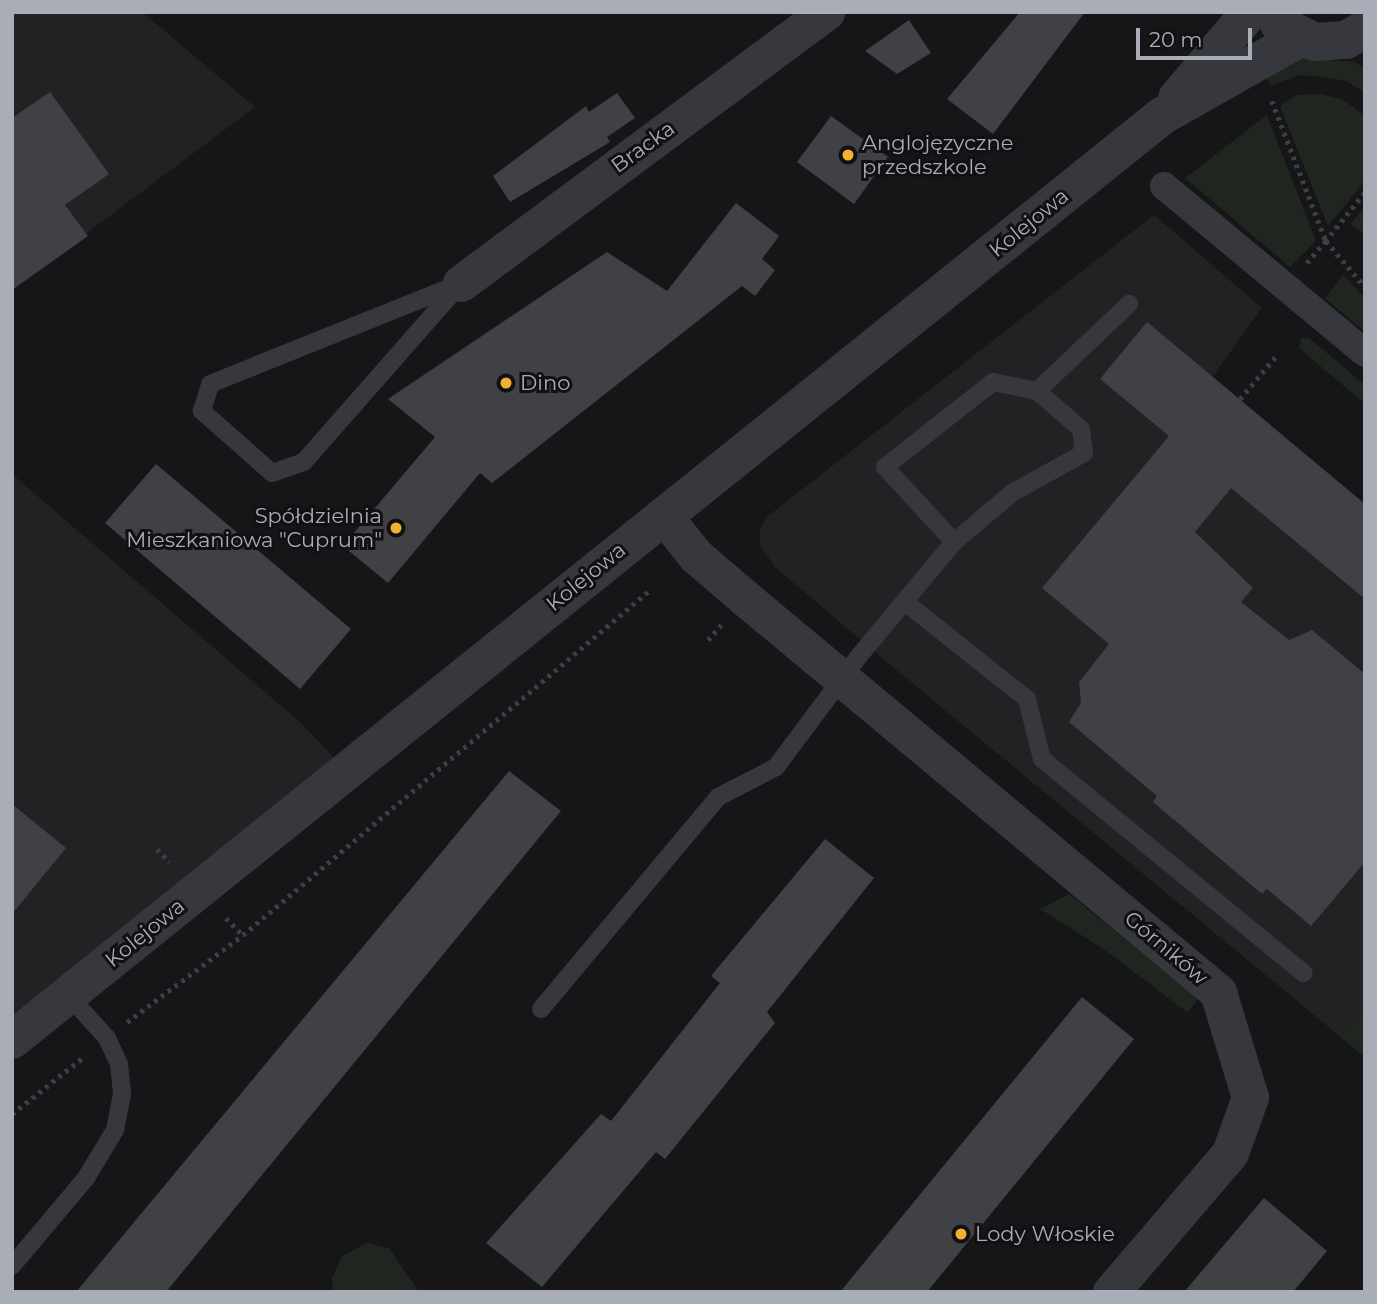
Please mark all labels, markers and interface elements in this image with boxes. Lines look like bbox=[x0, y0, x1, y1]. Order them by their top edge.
scale bar bbox=[1139, 14, 1254, 58]
text: 20 m bbox=[1149, 27, 1203, 52]
street label: Bracka bbox=[606, 116, 680, 178]
place label: Anglojęzyczne przedszkole bbox=[862, 130, 1013, 180]
marker: Anglojęzyczne przedszkole bbox=[840, 147, 856, 163]
street label: Kolejowa bbox=[984, 183, 1074, 263]
place label: Dino bbox=[520, 370, 570, 396]
marker: Dino bbox=[498, 375, 514, 391]
place label: Spółdzielnia Mieszkaniowa "Cuprum" bbox=[126, 503, 382, 553]
marker: Spółdzielnia Mieszkaniowa "Cuprum" bbox=[388, 520, 404, 536]
street label: Kolejowa bbox=[541, 537, 631, 617]
street label: Kolejowa bbox=[100, 893, 190, 973]
street label: Górników bbox=[1119, 906, 1213, 990]
place label: Lody Włoskie bbox=[975, 1221, 1115, 1247]
marker: Lody Włoskie bbox=[953, 1226, 969, 1242]

